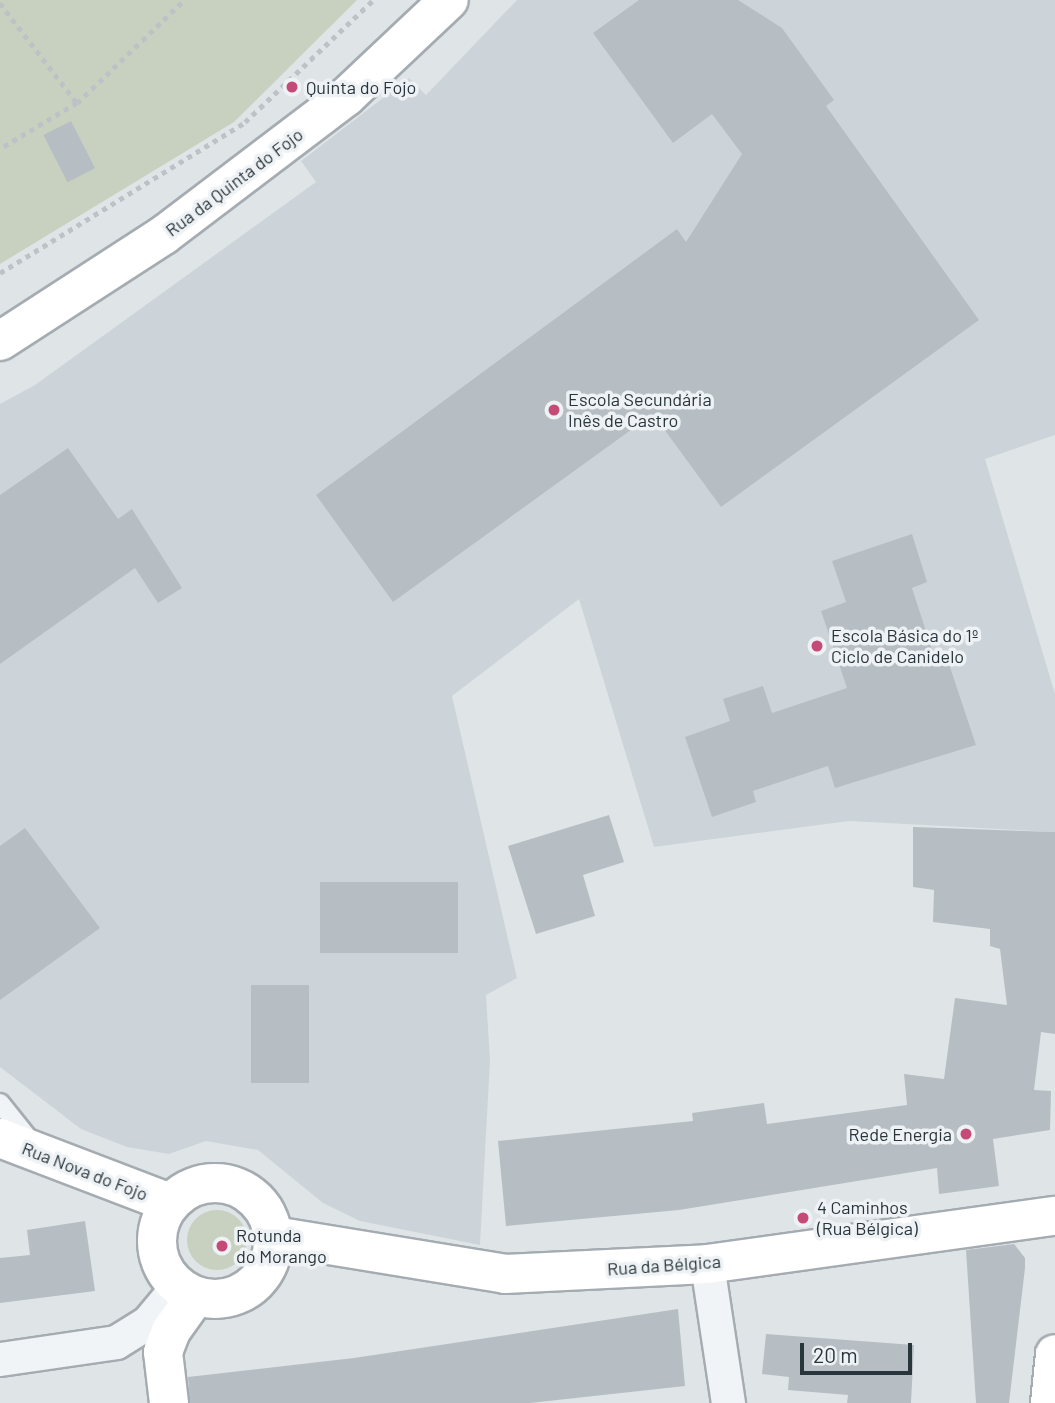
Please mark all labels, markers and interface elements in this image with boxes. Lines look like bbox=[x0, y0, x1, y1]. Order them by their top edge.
place label: Quinta do Fojo bbox=[306, 76, 416, 98]
marker: Quinta do Fojo bbox=[284, 79, 300, 95]
street label: Rua da Quinta do Fojo bbox=[161, 123, 307, 241]
place label: Escola Secundária Inês de Castro bbox=[568, 389, 712, 432]
marker: Escola Secundária Inês de Castro bbox=[546, 402, 562, 418]
place label: Escola Básica do 1º Ciclo de Canidelo bbox=[831, 625, 978, 668]
marker: Escola Básica do 1º Ciclo de Canidelo bbox=[809, 638, 825, 654]
place label: Rede Energia bbox=[849, 1123, 952, 1145]
marker: Rede Energia bbox=[958, 1126, 974, 1142]
street label: Rua Nova do Fojo bbox=[19, 1137, 151, 1205]
place label: 4 Caminhos (Rua Bélgica) bbox=[817, 1197, 918, 1240]
marker: 4 Caminhos (Rua Bélgica) bbox=[795, 1210, 811, 1226]
place label: Rotunda do Morango bbox=[236, 1225, 327, 1268]
marker: Rotunda do Morango bbox=[214, 1238, 230, 1254]
street label: Rua da Bélgica bbox=[606, 1250, 722, 1280]
scale bar bbox=[803, 1330, 915, 1374]
text: 20 m bbox=[813, 1342, 858, 1367]

